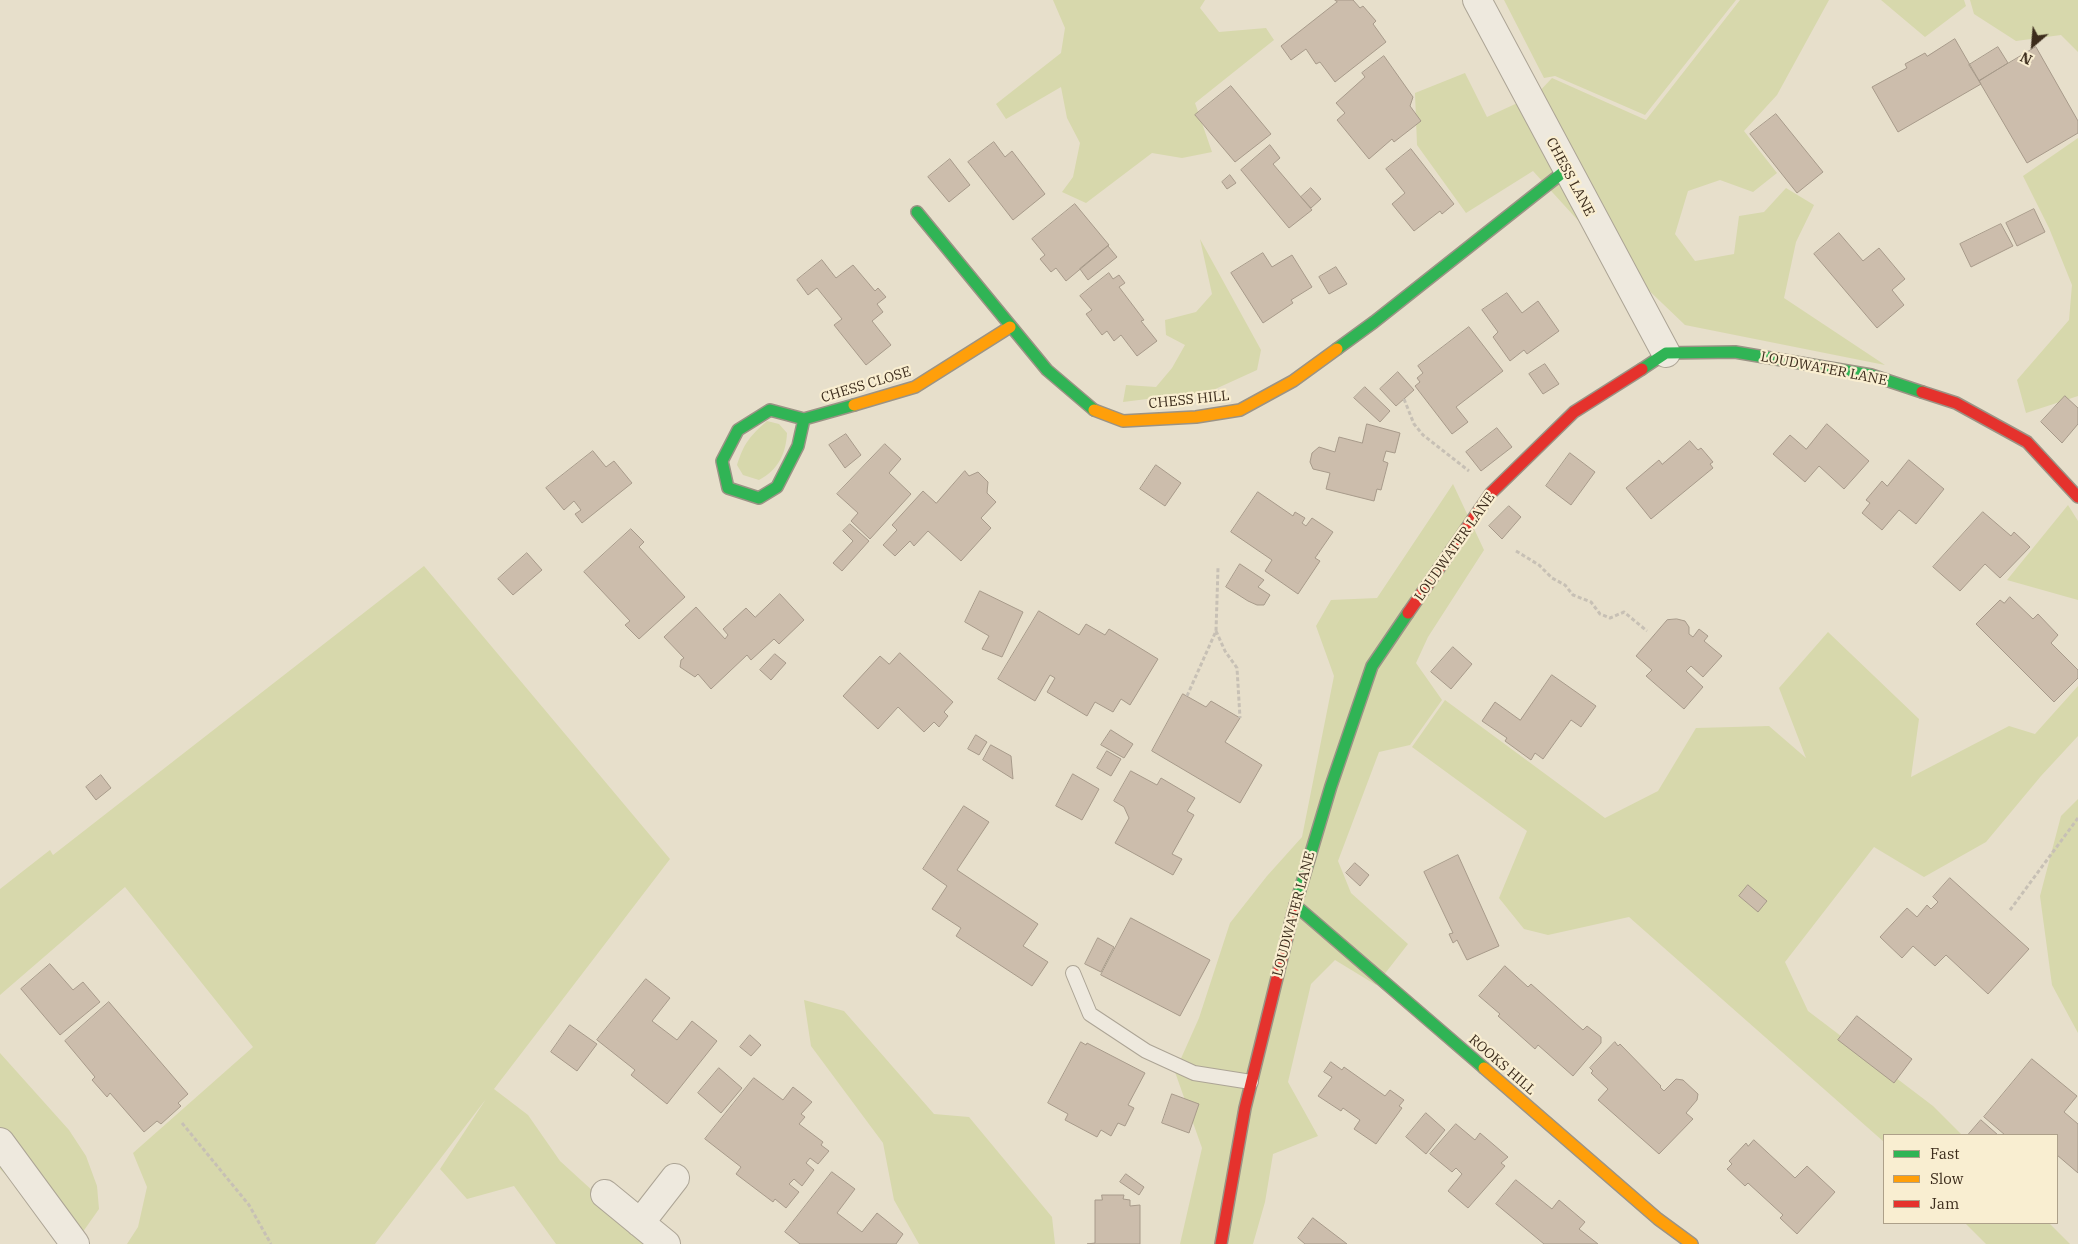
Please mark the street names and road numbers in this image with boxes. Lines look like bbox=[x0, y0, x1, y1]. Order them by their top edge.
street label: CHESS LANE bbox=[1542, 135, 1598, 219]
street label: LOUDWATER LANE bbox=[1759, 348, 1889, 390]
street label: CHESS CLOSE bbox=[819, 363, 913, 407]
street label: CHESS HILL bbox=[1148, 387, 1230, 413]
street label: LOUDWATER LANE bbox=[1411, 489, 1499, 605]
street label: LOUDWATER LANE bbox=[1269, 850, 1319, 978]
street label: ROOKS HILL bbox=[1465, 1031, 1539, 1099]

